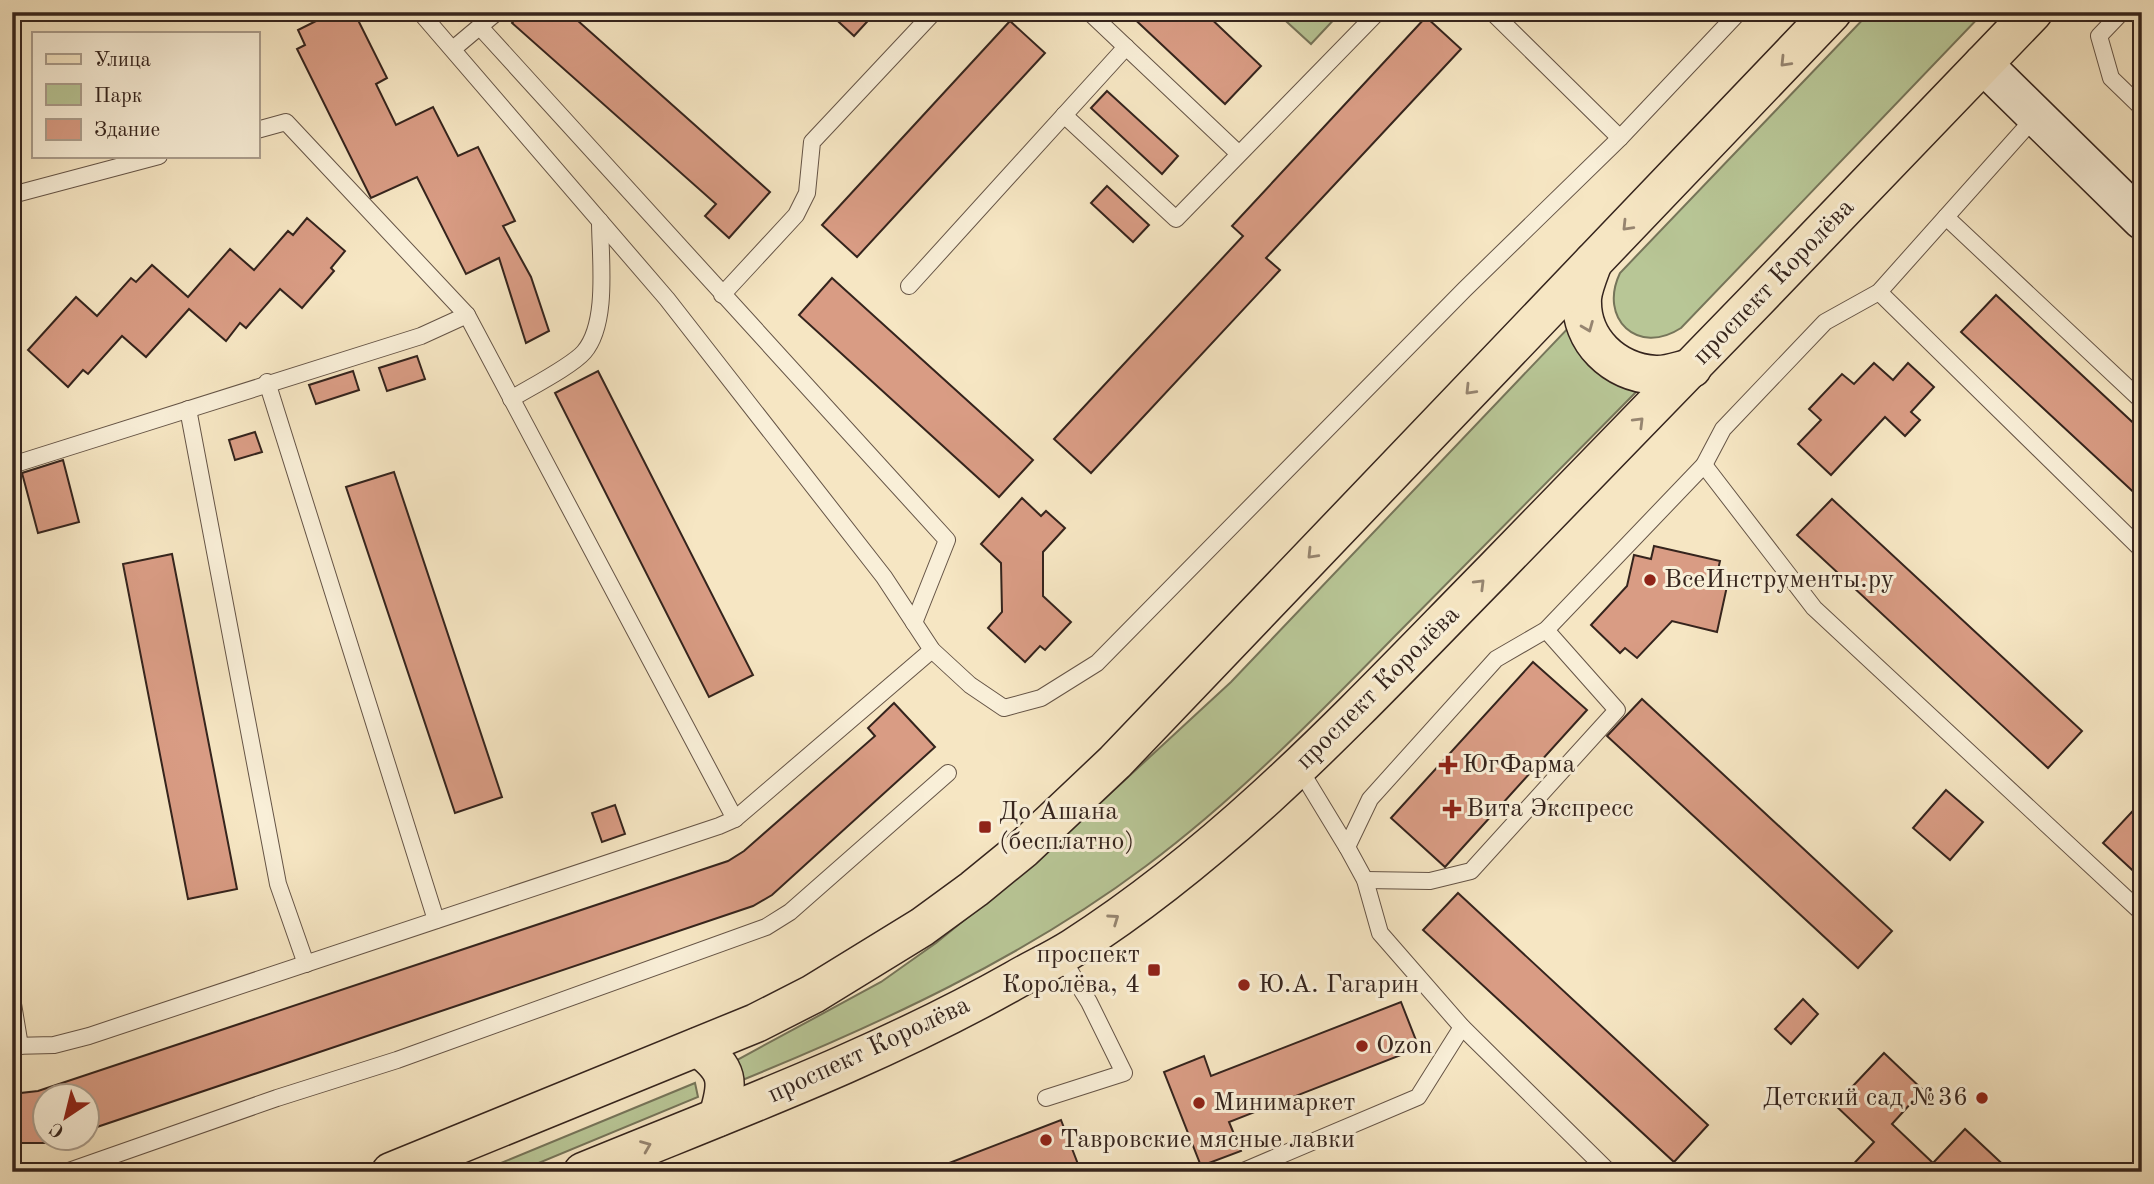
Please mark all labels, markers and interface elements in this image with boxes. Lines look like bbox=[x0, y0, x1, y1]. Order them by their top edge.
legend bbox=[32, 32, 259, 158]
text: Улица bbox=[94, 50, 151, 71]
one-way arrow bbox=[1780, 53, 1793, 66]
text: Парк bbox=[94, 86, 143, 107]
text: Здание bbox=[94, 120, 160, 141]
street label: проспект Королёва bbox=[1688, 194, 1860, 370]
one-way arrow bbox=[1623, 218, 1636, 231]
one-way arrow bbox=[1580, 321, 1594, 333]
one-way arrow bbox=[1465, 382, 1478, 395]
one-way arrow bbox=[1631, 417, 1644, 430]
one-way arrow bbox=[1308, 546, 1321, 559]
place label: ВсеИнструменты.ру bbox=[1664, 567, 1894, 593]
marker: ВсеИнструменты.ру bbox=[1642, 572, 1658, 588]
one-way arrow bbox=[1471, 579, 1484, 592]
street label: проспект Королёва bbox=[1291, 601, 1465, 775]
place label: ЮгФарма bbox=[1462, 752, 1576, 778]
marker: ЮгФарма bbox=[1440, 757, 1456, 773]
place label: Вита Экспресс bbox=[1466, 796, 1634, 822]
place label: До Ашана (бесплатно) bbox=[999, 799, 1134, 855]
marker: Вита Экспресс bbox=[1444, 801, 1460, 817]
marker: До Ашана (бесплатно) bbox=[977, 819, 993, 835]
one-way arrow bbox=[1106, 915, 1119, 927]
place label: проспект Королёва, 4 bbox=[1002, 942, 1140, 998]
marker: проспект Королёва, 4 bbox=[1146, 962, 1162, 978]
place label: Ю.А. Гагарин bbox=[1258, 972, 1419, 998]
marker: Ю.А. Гагарин bbox=[1236, 977, 1252, 993]
street label: проспект Королёва bbox=[764, 992, 974, 1108]
place label: Ozon bbox=[1376, 1033, 1433, 1059]
marker: Ozon bbox=[1354, 1038, 1370, 1054]
north arrow bbox=[32, 1082, 102, 1152]
place label: Детский сад №36 bbox=[1763, 1085, 1968, 1111]
place label: Минимаркет bbox=[1213, 1090, 1356, 1116]
marker: Детский сад №36 bbox=[1974, 1090, 1990, 1106]
marker: Минимаркет bbox=[1191, 1095, 1207, 1111]
text: С bbox=[47, 1117, 68, 1140]
place label: Тавровские мясные лавки bbox=[1060, 1127, 1355, 1153]
marker: Тавровские мясные лавки bbox=[1038, 1132, 1054, 1148]
one-way arrow bbox=[639, 1140, 652, 1154]

